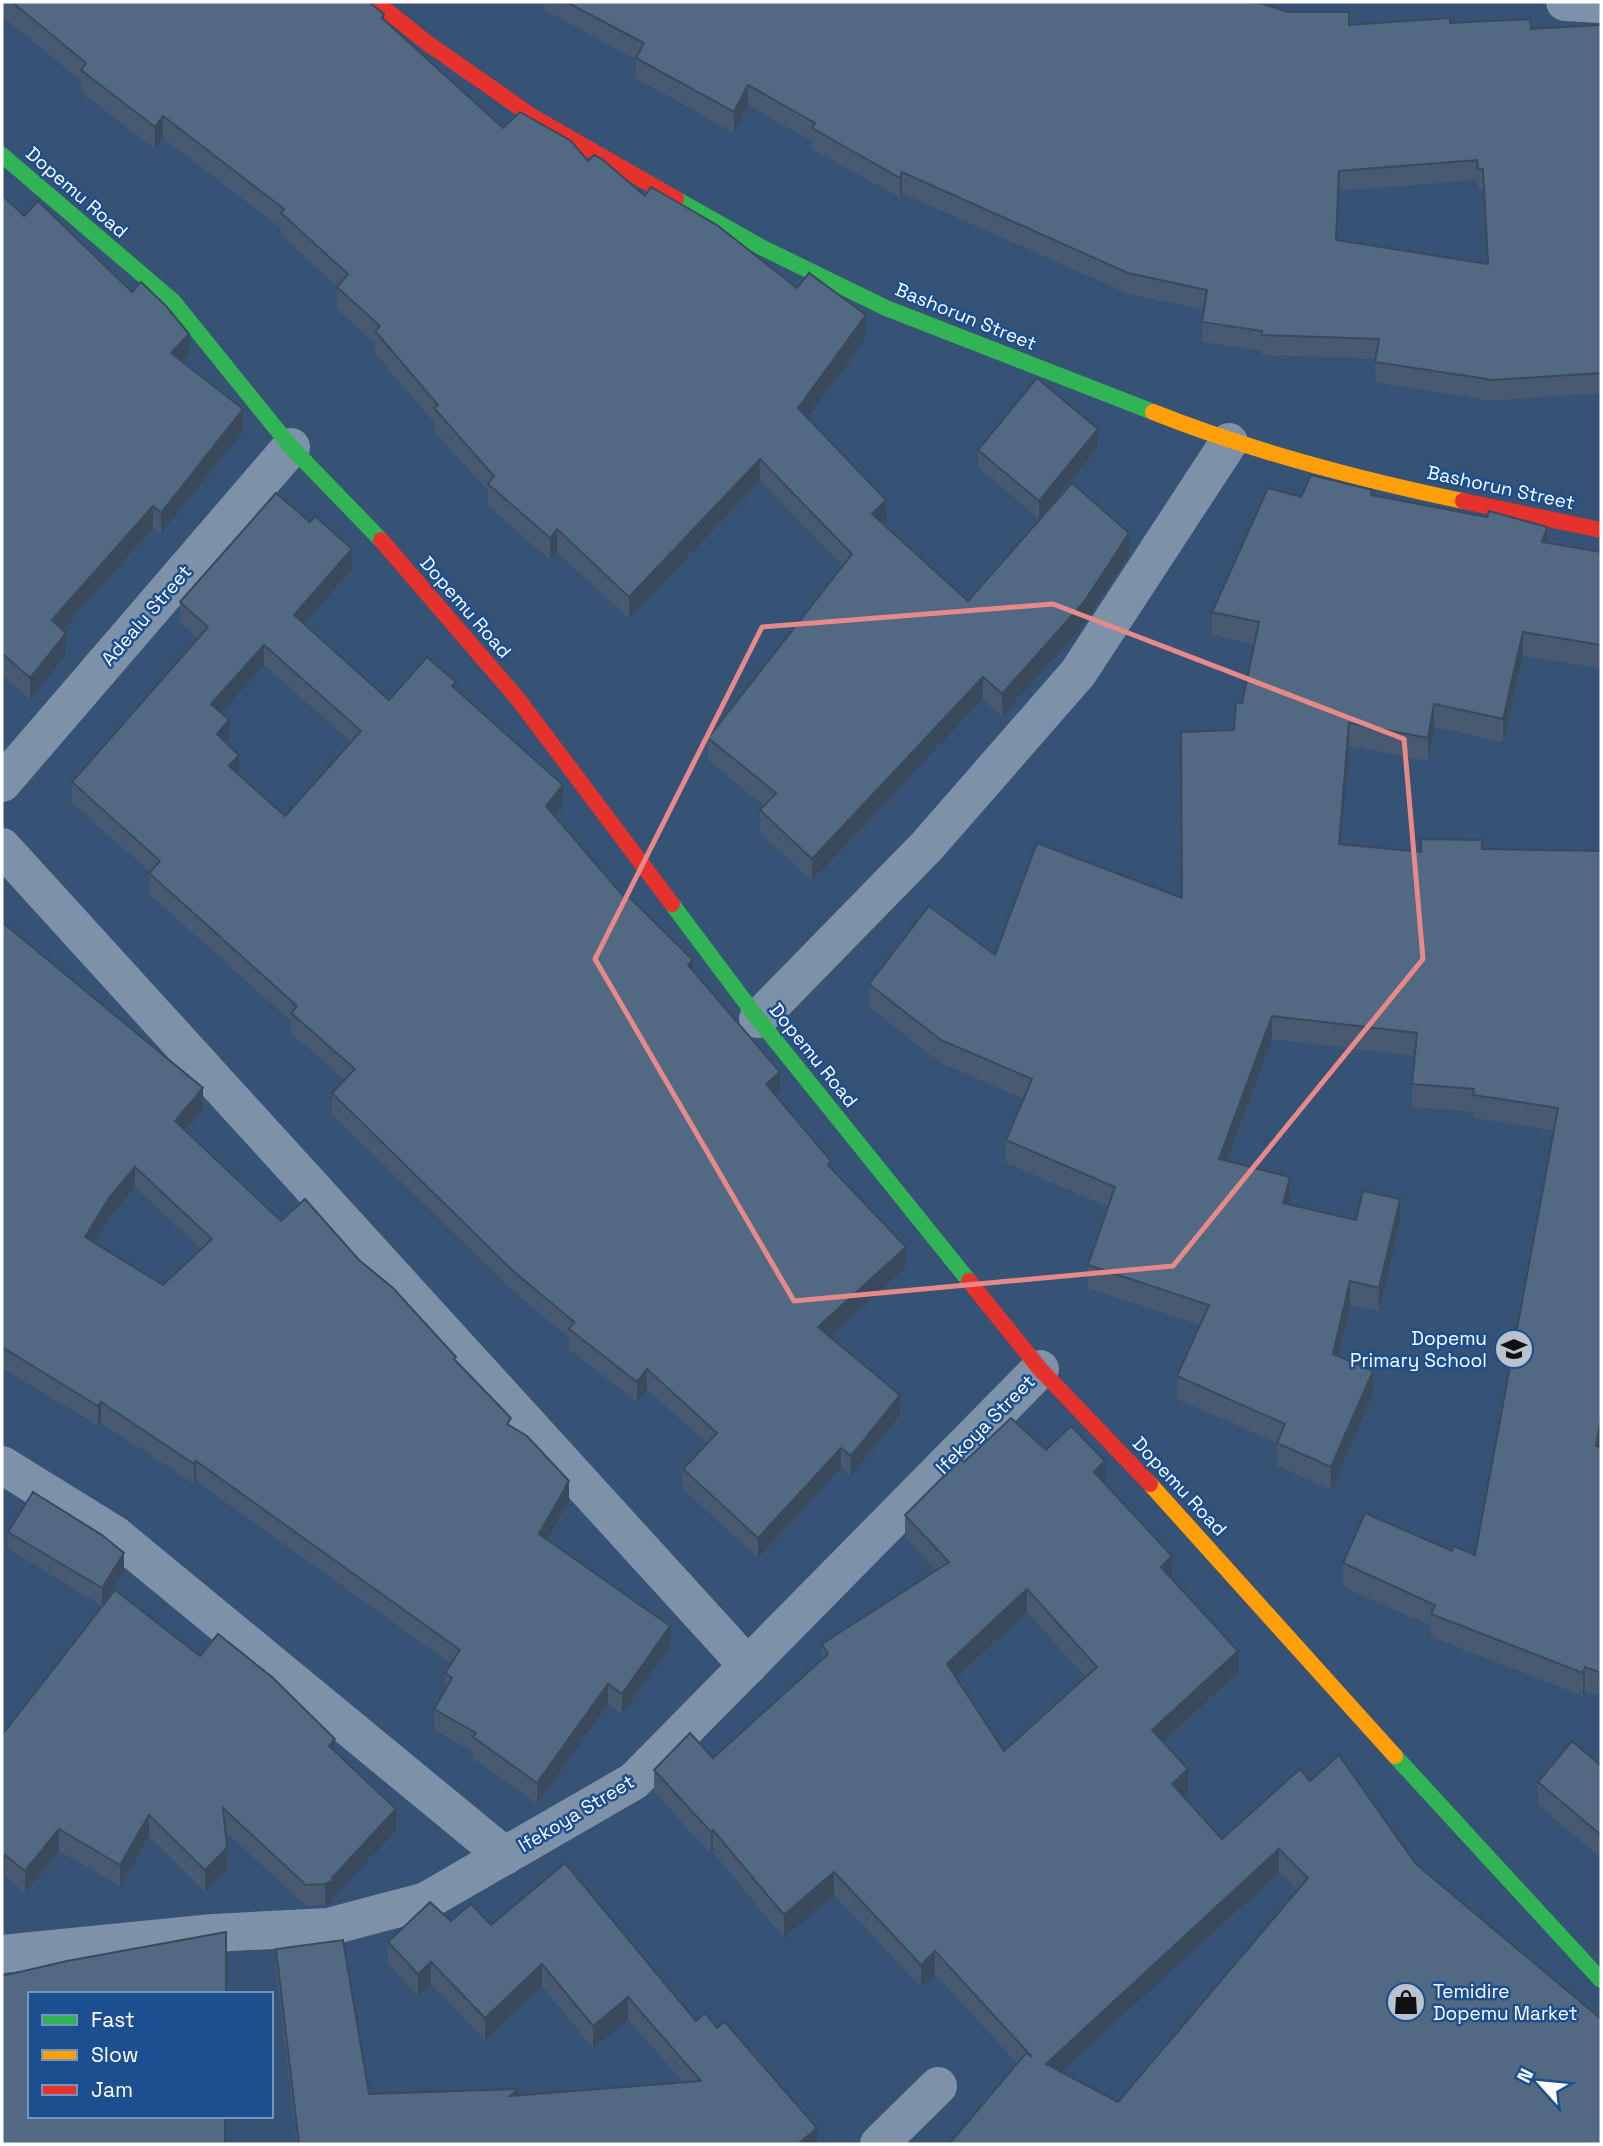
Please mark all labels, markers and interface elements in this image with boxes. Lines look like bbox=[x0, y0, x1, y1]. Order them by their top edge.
street label: Dopemu Road bbox=[20, 141, 133, 244]
street label: Bashorun Street bbox=[891, 277, 1040, 356]
street label: Bashorun Street bbox=[1425, 460, 1577, 515]
street label: Dopemu Road bbox=[414, 551, 517, 664]
street label: Adealu Street bbox=[96, 560, 197, 671]
street label: Dopemu Road bbox=[764, 998, 863, 1113]
place label: Dopemu Primary School bbox=[1350, 1326, 1487, 1373]
school or university icon: Dopemu Primary School bbox=[1493, 1328, 1535, 1370]
street label: Ifekoya Street bbox=[930, 1369, 1040, 1479]
street label: Dopemu Road bbox=[1127, 1431, 1232, 1541]
street label: Ifekoya Street bbox=[514, 1769, 639, 1858]
place label: Temidire Dopemu Market bbox=[1433, 1979, 1577, 2026]
shop icon: Temidire Dopemu Market bbox=[1385, 1981, 1427, 2023]
legend bbox=[28, 1992, 273, 2118]
text: Fast bbox=[91, 2006, 135, 2033]
text: Slow bbox=[91, 2041, 139, 2068]
north arrow bbox=[1505, 2048, 1575, 2118]
text: N bbox=[1511, 2064, 1539, 2087]
text: Jam bbox=[91, 2076, 133, 2103]

